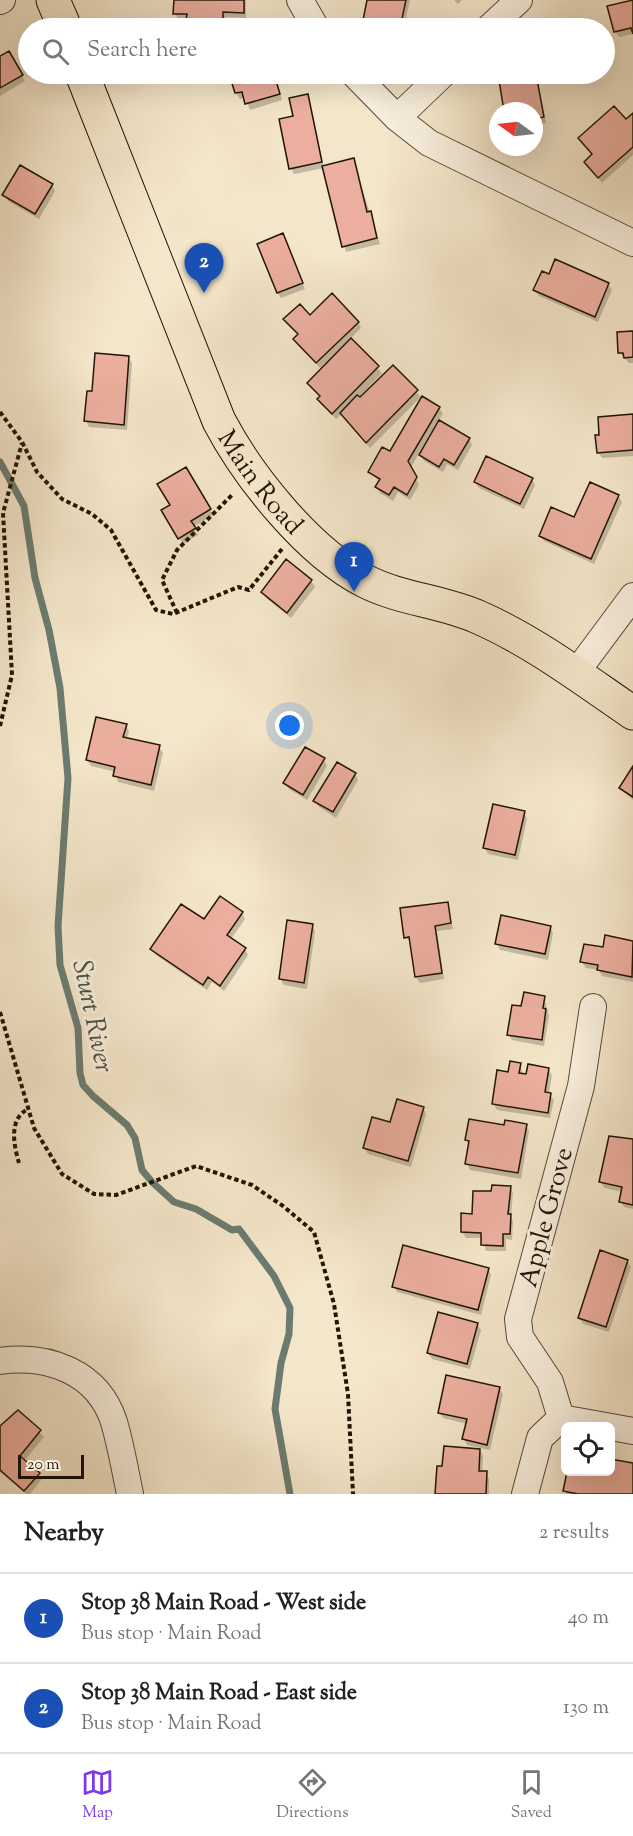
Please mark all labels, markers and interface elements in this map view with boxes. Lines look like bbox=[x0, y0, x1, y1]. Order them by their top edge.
search box bbox=[18, 18, 615, 84]
icon: search bbox=[39, 35, 72, 68]
text: Search here bbox=[87, 35, 197, 67]
north arrow bbox=[489, 102, 543, 156]
pin: 2 bbox=[184, 244, 224, 293]
street label: Main Road bbox=[207, 424, 311, 544]
pin: 1 bbox=[334, 542, 374, 592]
your location bbox=[275, 711, 304, 740]
water label: Sturt River bbox=[61, 957, 123, 1077]
street label: Apple Grove bbox=[511, 1144, 584, 1292]
map controls bbox=[561, 1422, 615, 1476]
button: locate bbox=[561, 1422, 615, 1476]
scale bar bbox=[18, 1452, 84, 1480]
text: 20 m bbox=[27, 1454, 60, 1477]
text: Nearby bbox=[24, 1515, 104, 1552]
text: 2 results bbox=[539, 1519, 609, 1548]
text: Stop 38 Main Road - West side bbox=[81, 1588, 366, 1620]
text: 1 bbox=[40, 1604, 47, 1633]
text: 40 m bbox=[568, 1604, 609, 1633]
text: Bus stop · Main Road bbox=[81, 1620, 262, 1649]
text: Stop 38 Main Road - East side bbox=[81, 1678, 357, 1710]
text: 2 bbox=[39, 1694, 48, 1723]
text: 130 m bbox=[563, 1694, 609, 1723]
text: Bus stop · Main Road bbox=[81, 1710, 262, 1739]
tab: Map bbox=[81, 1766, 114, 1825]
tab: Directions bbox=[276, 1766, 349, 1825]
tab: Saved bbox=[511, 1766, 552, 1825]

